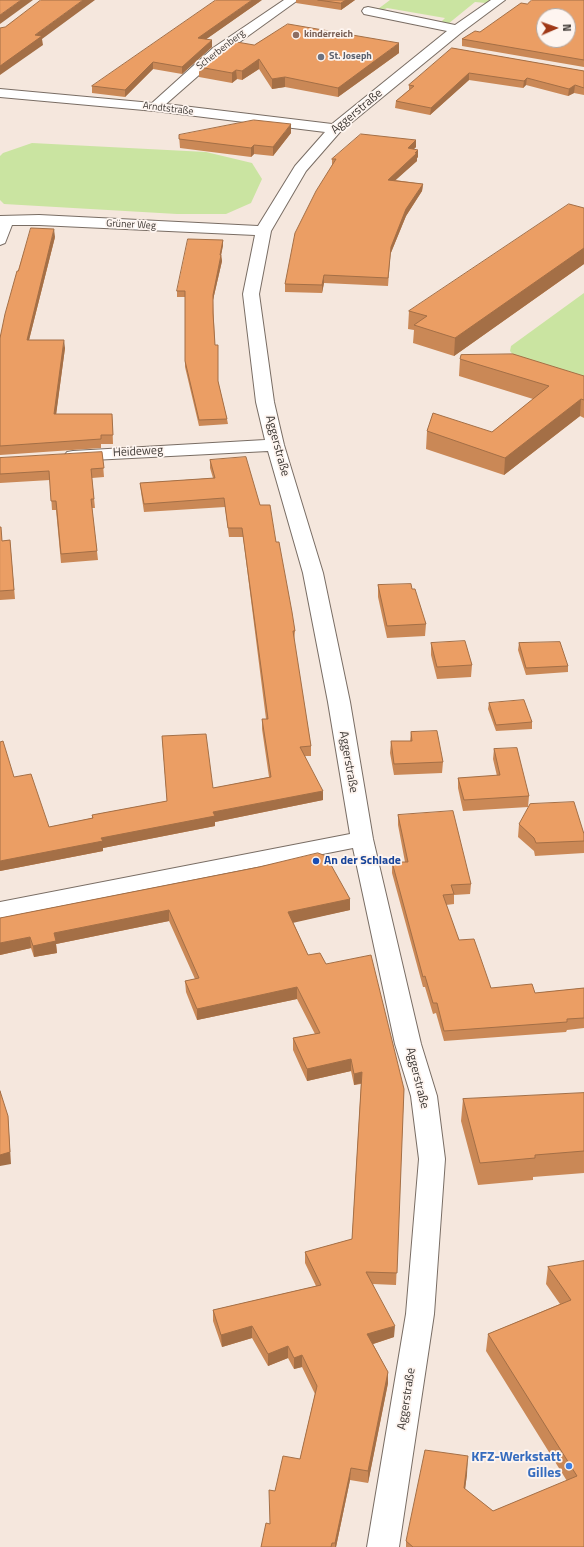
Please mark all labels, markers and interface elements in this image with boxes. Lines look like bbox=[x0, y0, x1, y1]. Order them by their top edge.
north arrow bbox=[536, 8, 576, 48]
text: N bbox=[559, 24, 575, 32]
street label: Scherbenberg bbox=[194, 27, 248, 73]
place label: kinderreich bbox=[304, 29, 353, 41]
marker: kinderreich bbox=[291, 30, 301, 40]
place label: St. Joseph bbox=[329, 51, 372, 63]
marker: St. Joseph bbox=[316, 52, 326, 62]
street label: Aggerstraße bbox=[328, 86, 386, 138]
street label: Arndtstraße bbox=[142, 100, 194, 118]
street label: Grüner Weg bbox=[106, 218, 156, 232]
street label: Aggerstraße bbox=[262, 414, 292, 478]
street label: Heideweg bbox=[112, 443, 164, 461]
street label: Aggerstraße bbox=[335, 730, 361, 794]
place label: An der Schlade bbox=[324, 854, 401, 868]
marker: An der Schlade bbox=[311, 856, 321, 866]
street label: Aggerstraße bbox=[402, 1046, 432, 1110]
street label: Aggerstraße bbox=[395, 1367, 419, 1431]
place label: KFZ-Werkstatt Gilles bbox=[471, 1450, 561, 1482]
marker: KFZ-Werkstatt Gilles bbox=[564, 1461, 574, 1471]

